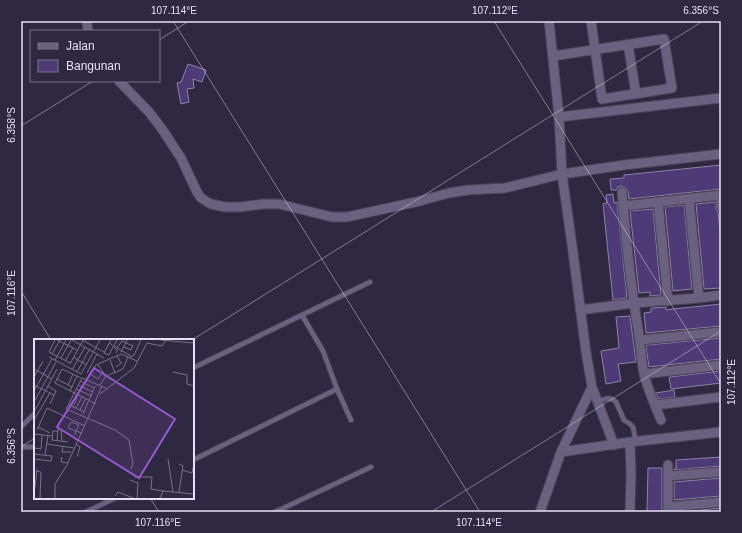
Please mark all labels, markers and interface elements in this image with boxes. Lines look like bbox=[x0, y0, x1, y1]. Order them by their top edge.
text: 107.114°E bbox=[151, 5, 197, 16]
text: 107.112°E bbox=[472, 5, 518, 16]
text: 6.356°S bbox=[683, 5, 719, 16]
legend bbox=[30, 30, 160, 82]
text: Jalan bbox=[66, 39, 95, 53]
text: Bangunan bbox=[66, 59, 121, 73]
text: 6.358°S bbox=[6, 107, 17, 143]
text: 107.116°E bbox=[6, 270, 17, 316]
inset map bbox=[34, 339, 194, 499]
text: 107.112°E bbox=[726, 359, 737, 405]
text: 6.356°S bbox=[6, 428, 17, 464]
text: 107.116°E bbox=[135, 517, 181, 528]
text: 107.114°E bbox=[456, 517, 502, 528]

